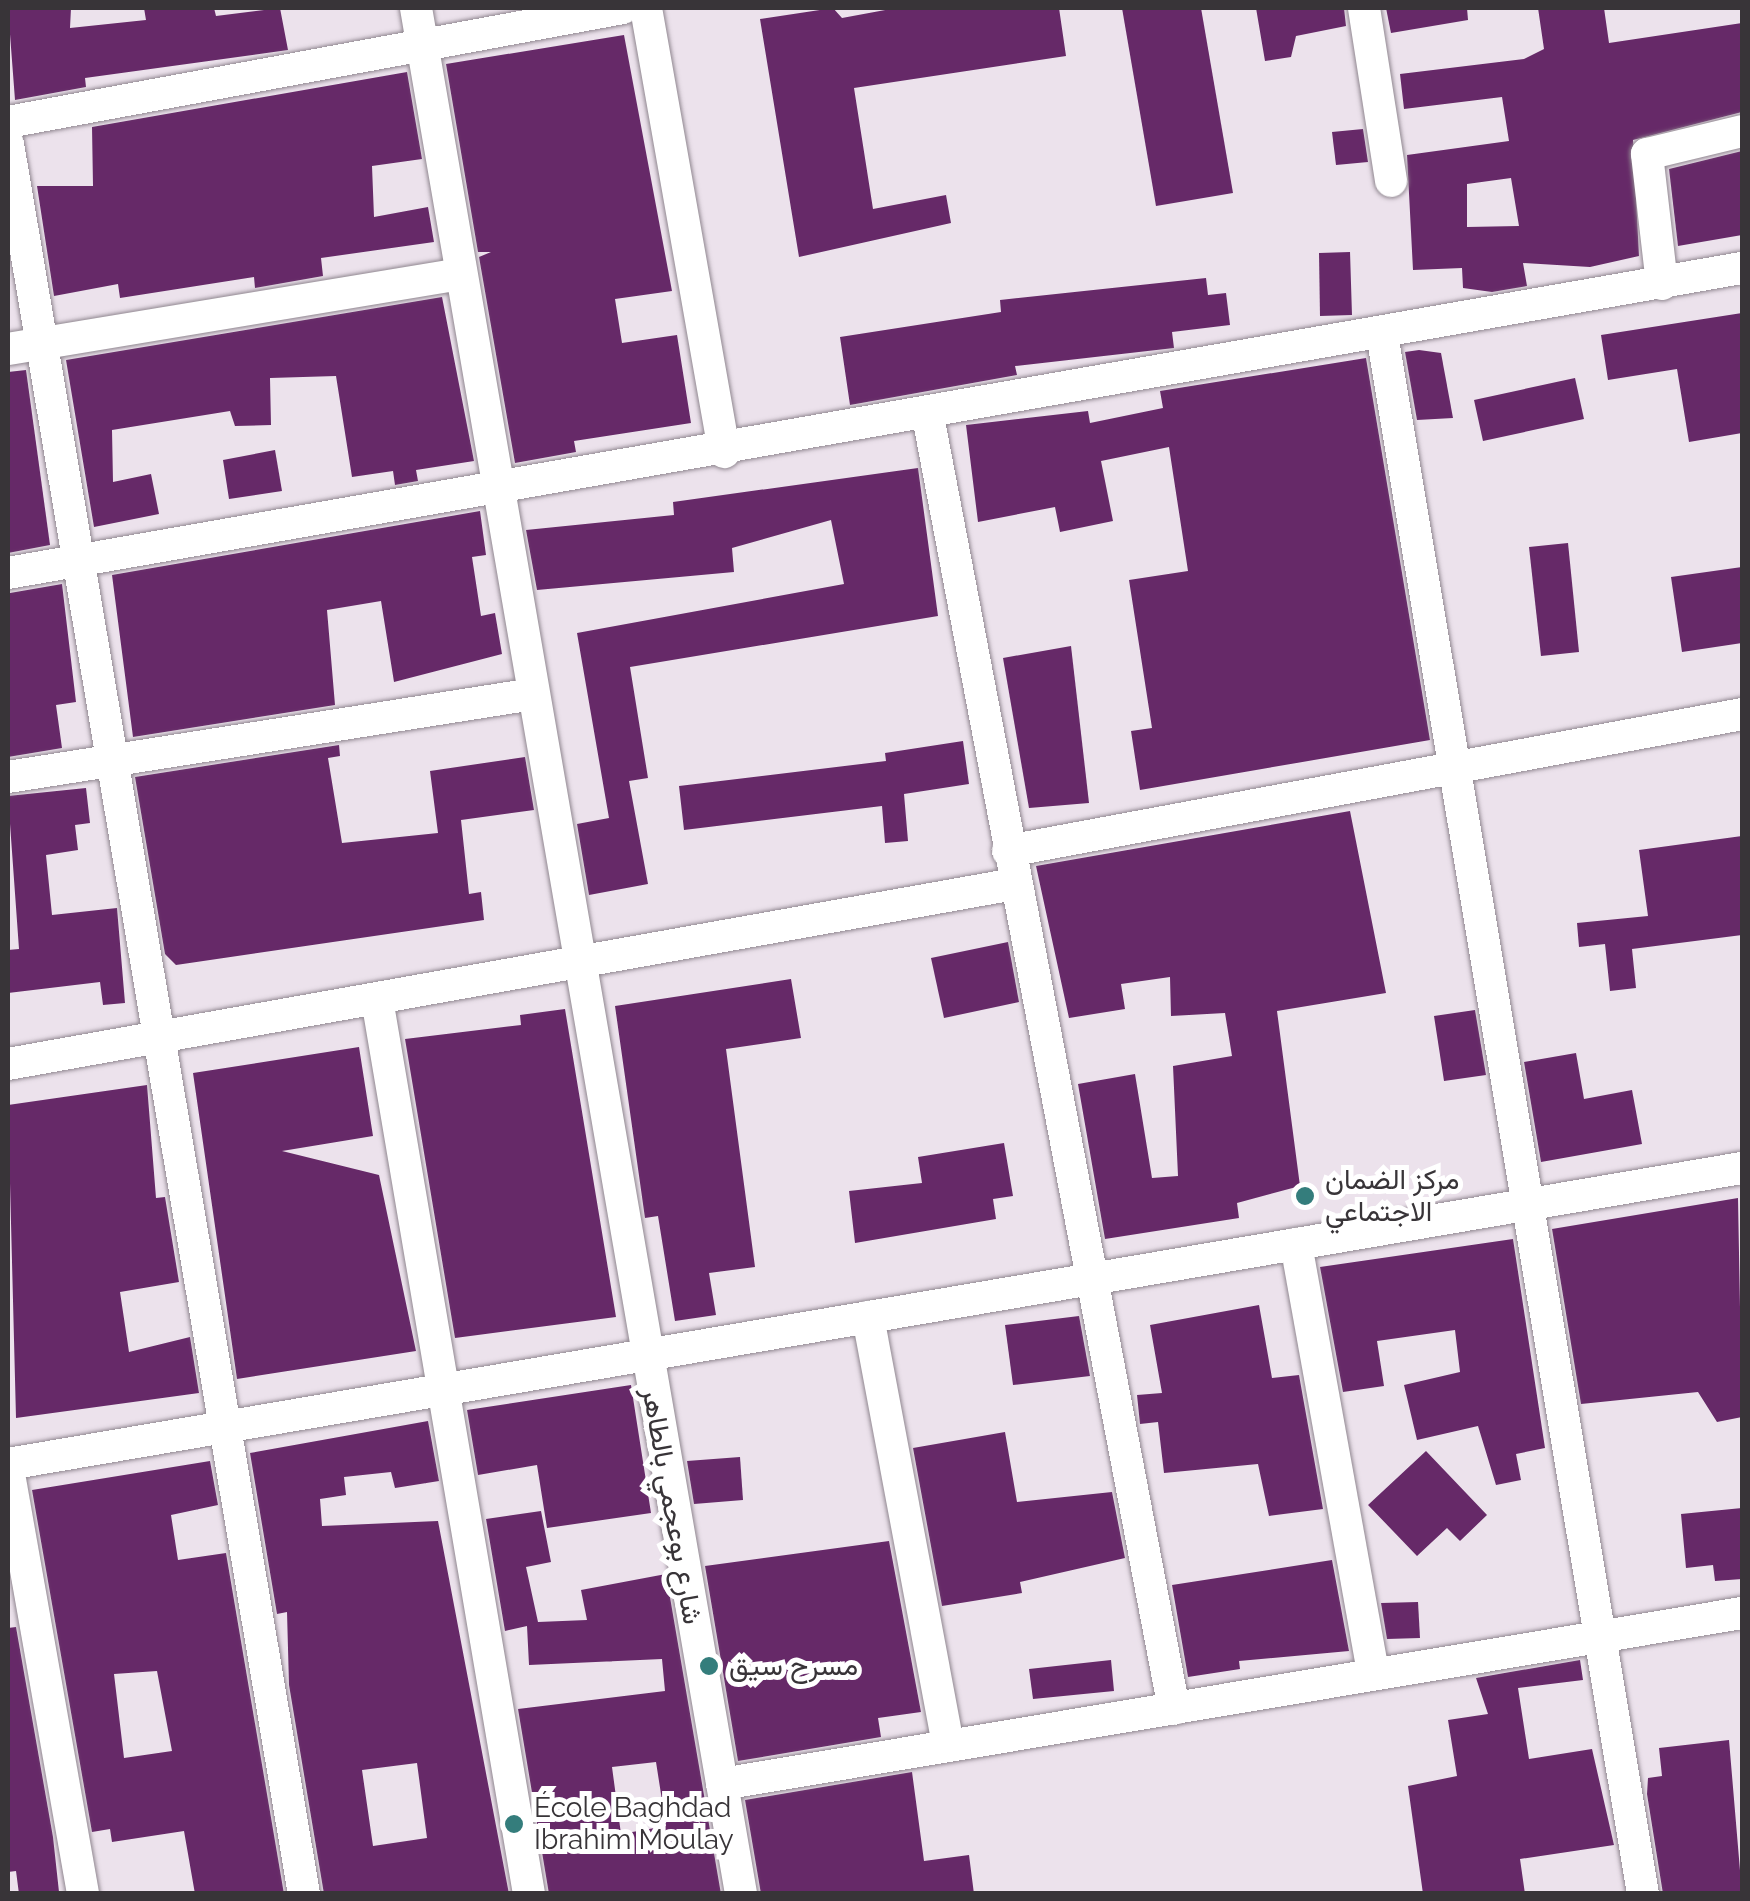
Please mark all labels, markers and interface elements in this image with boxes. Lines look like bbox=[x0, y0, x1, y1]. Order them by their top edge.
place label: مركز الضمان الاجتماعي bbox=[1325, 1163, 1459, 1229]
marker: مركز الضمان الاجتماعي bbox=[1294, 1185, 1316, 1207]
street label: شارع بوعجمي بالطاهر bbox=[635, 1385, 709, 1627]
place label: مسرح سيق bbox=[729, 1649, 858, 1683]
marker: مسرح سيق bbox=[698, 1655, 720, 1677]
place label: École Baghdad Ibrahim Moulay bbox=[534, 1791, 734, 1857]
marker: École Baghdad Ibrahim Moulay bbox=[503, 1813, 525, 1835]

